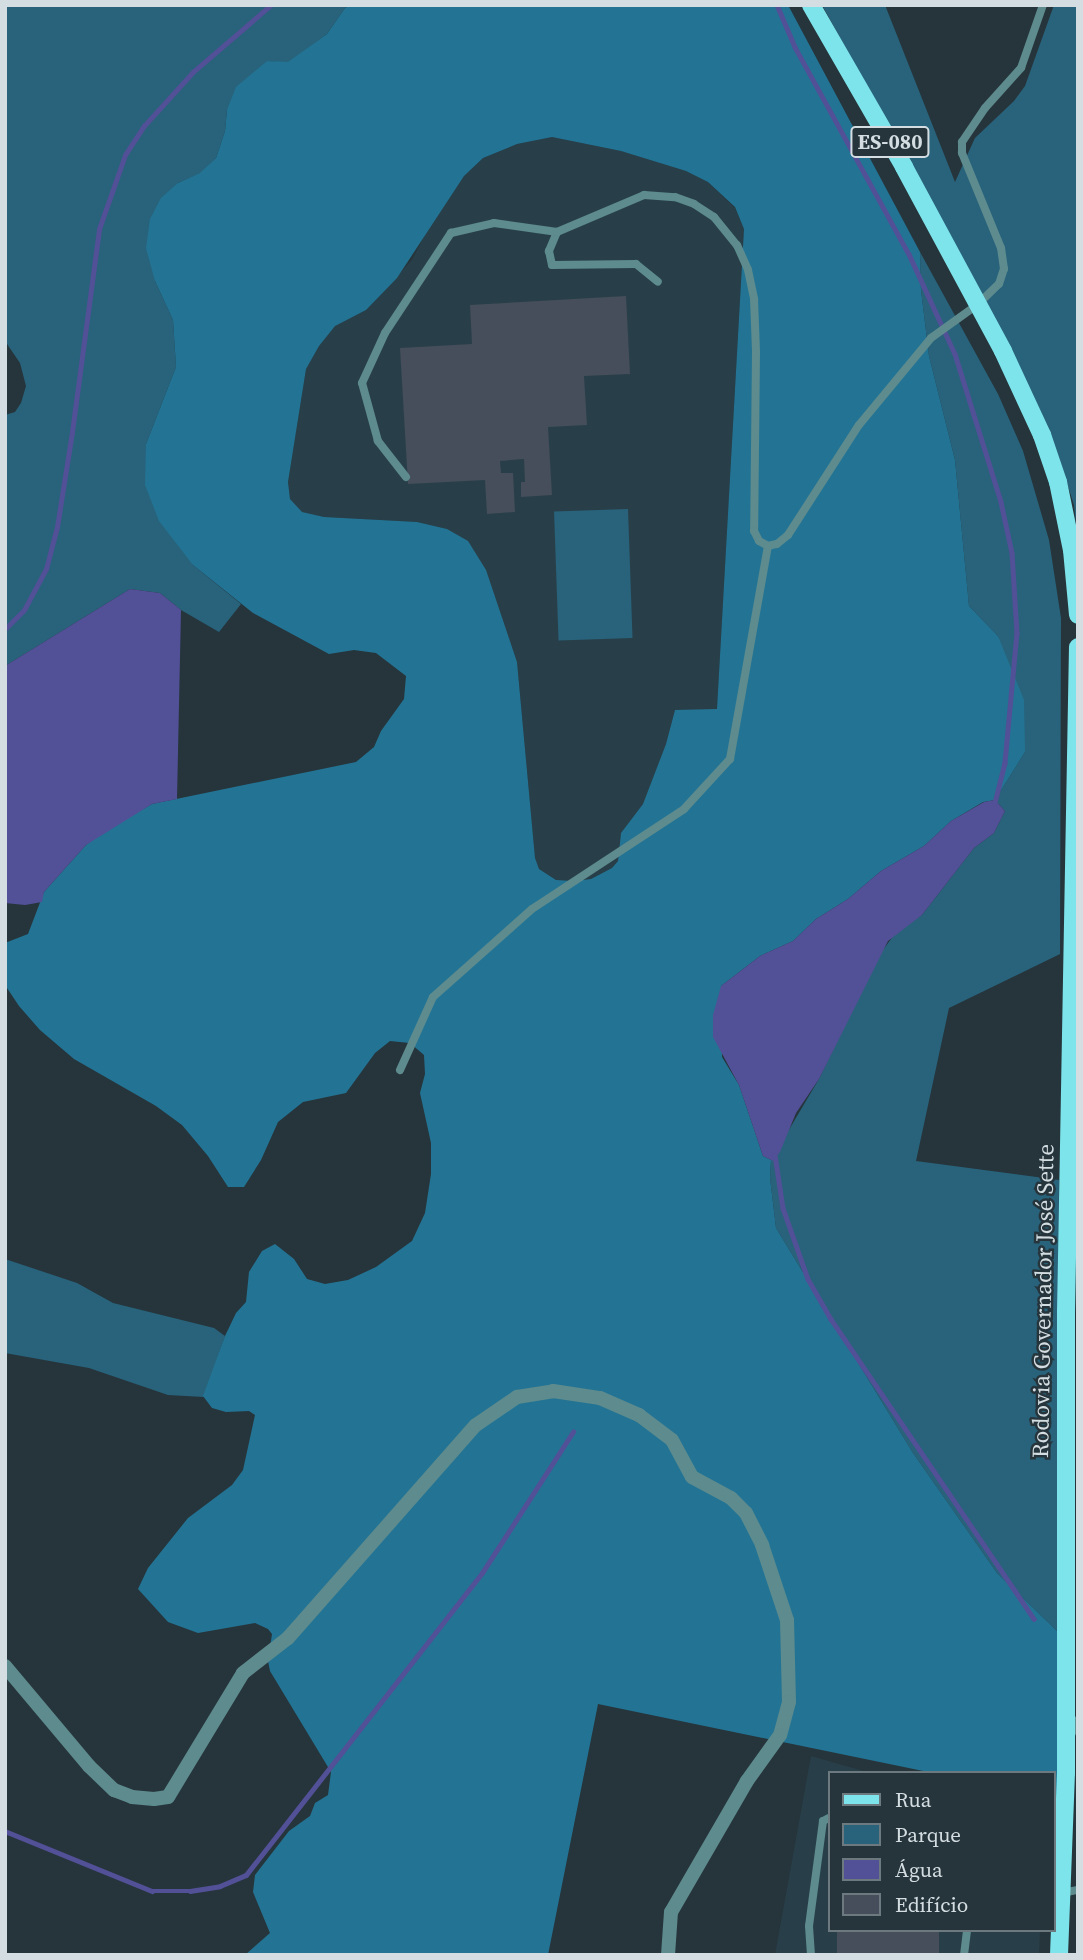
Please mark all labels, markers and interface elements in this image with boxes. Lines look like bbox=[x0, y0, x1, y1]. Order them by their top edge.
road number: ES-080 bbox=[850, 124, 930, 160]
street label: Rodovia Governador José Sette bbox=[1026, 1144, 1060, 1458]
legend bbox=[828, 1771, 1055, 1932]
text: Rua bbox=[895, 1785, 931, 1814]
text: Parque bbox=[895, 1820, 961, 1849]
text: Água bbox=[895, 1855, 943, 1884]
text: Edifício bbox=[895, 1890, 968, 1919]

